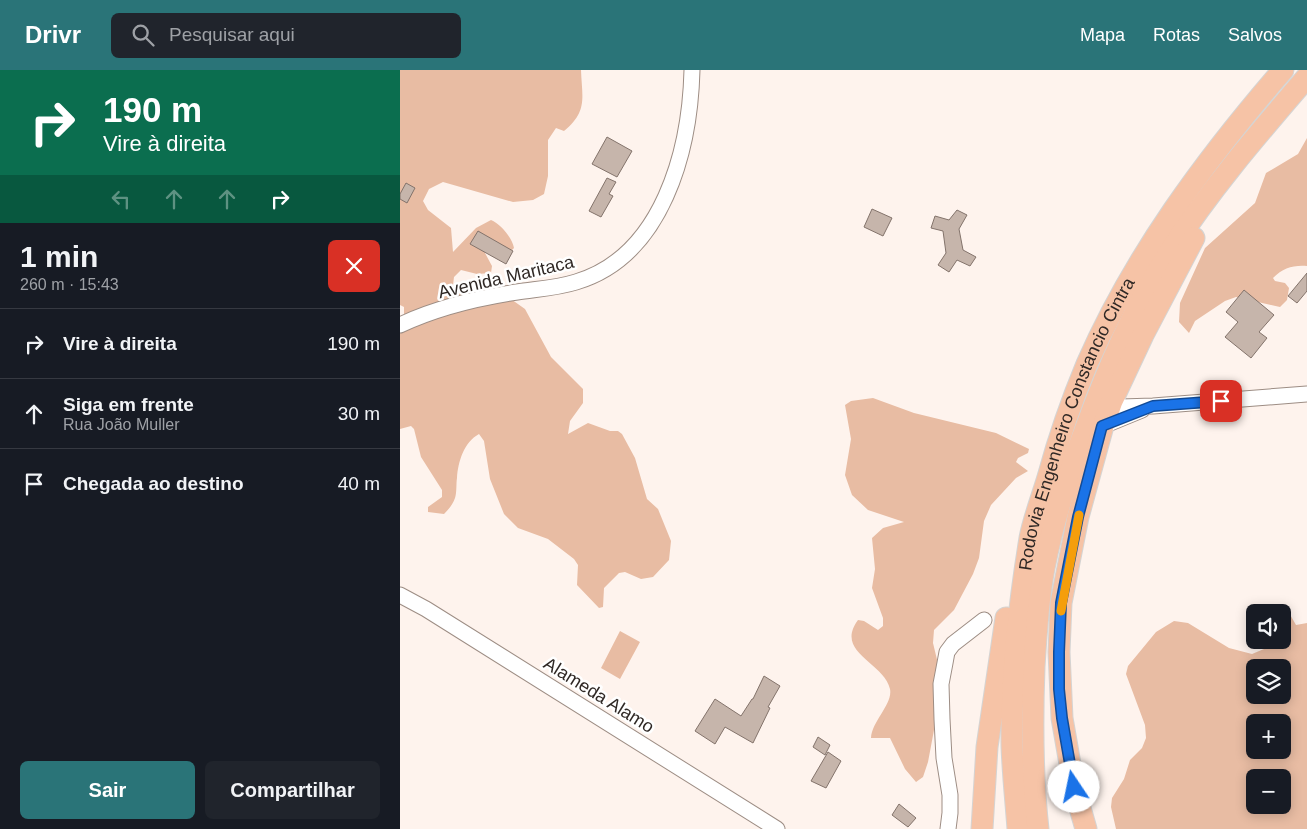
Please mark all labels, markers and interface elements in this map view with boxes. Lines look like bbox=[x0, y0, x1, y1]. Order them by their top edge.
search box bbox=[111, 13, 461, 58]
text: Drivr bbox=[25, 21, 81, 48]
icon: search bbox=[129, 21, 157, 49]
text: Pesquisar aqui bbox=[169, 24, 295, 45]
text: Mapa bbox=[1080, 25, 1125, 45]
text: Rotas bbox=[1153, 25, 1200, 45]
text: Salvos bbox=[1228, 25, 1282, 45]
icon: right bbox=[20, 90, 85, 155]
text: 190 m bbox=[103, 90, 202, 129]
text: Vire à direita bbox=[103, 131, 226, 156]
icon: left bbox=[107, 185, 135, 213]
icon: ahead bbox=[160, 185, 188, 213]
icon: ahead bbox=[213, 185, 241, 213]
icon: right bbox=[266, 185, 294, 213]
text: 1 min bbox=[20, 240, 98, 273]
button: close bbox=[328, 240, 380, 292]
street label: Avenida Maritaca bbox=[436, 251, 577, 302]
street label: Rodovia Engenheiro Constancio Cintra bbox=[1015, 273, 1139, 572]
text: 260 m · 15:43 bbox=[20, 276, 119, 293]
icon: right bbox=[20, 330, 48, 358]
text: Vire à direita bbox=[63, 333, 177, 354]
text: 190 m bbox=[327, 333, 380, 354]
pin bbox=[1200, 380, 1242, 422]
icon: arrive bbox=[1207, 387, 1235, 415]
text: Siga em frente bbox=[63, 394, 194, 415]
icon: ahead bbox=[20, 400, 48, 428]
text: 30 m bbox=[338, 403, 380, 424]
text: Rua João Muller bbox=[63, 416, 180, 433]
icon: arrive bbox=[20, 470, 48, 498]
text: Chegada ao destino bbox=[63, 473, 244, 494]
text: 40 m bbox=[338, 473, 380, 494]
map controls bbox=[1246, 604, 1291, 814]
button: sound bbox=[1246, 604, 1291, 649]
street label: Alameda Alamo bbox=[540, 653, 658, 737]
button: layers bbox=[1246, 659, 1291, 704]
button: + bbox=[1246, 714, 1291, 759]
position arrow bbox=[1047, 760, 1099, 812]
button: Sair bbox=[20, 761, 195, 819]
button: Compartilhar bbox=[205, 761, 380, 819]
button: − bbox=[1246, 769, 1291, 814]

